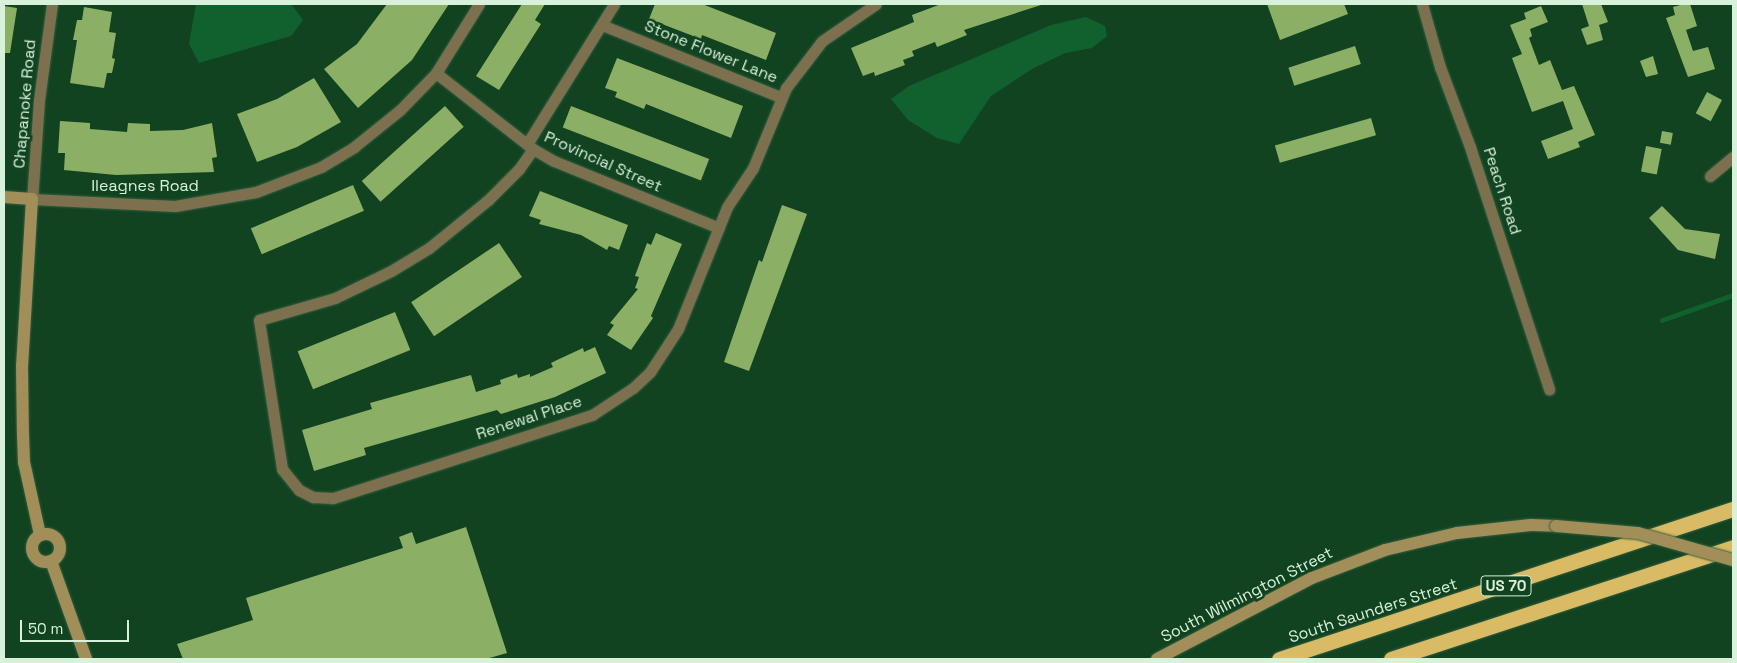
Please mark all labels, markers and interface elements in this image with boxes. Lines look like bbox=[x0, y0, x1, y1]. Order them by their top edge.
street label: Stone Flower Lane bbox=[642, 17, 780, 87]
street label: Chapanoke Road bbox=[10, 39, 40, 169]
street label: Provincial Street bbox=[541, 127, 665, 197]
street label: Peach Road bbox=[1479, 145, 1525, 237]
street label: Ileagnes Road bbox=[91, 176, 199, 196]
street label: Renewal Place bbox=[474, 392, 584, 444]
street label: South Wilmington Street bbox=[1158, 543, 1336, 647]
road number: US 70 bbox=[1480, 574, 1532, 598]
street label: South Saunders Street bbox=[1286, 575, 1460, 647]
scale bar bbox=[22, 610, 131, 642]
text: 50 m bbox=[28, 619, 63, 638]

